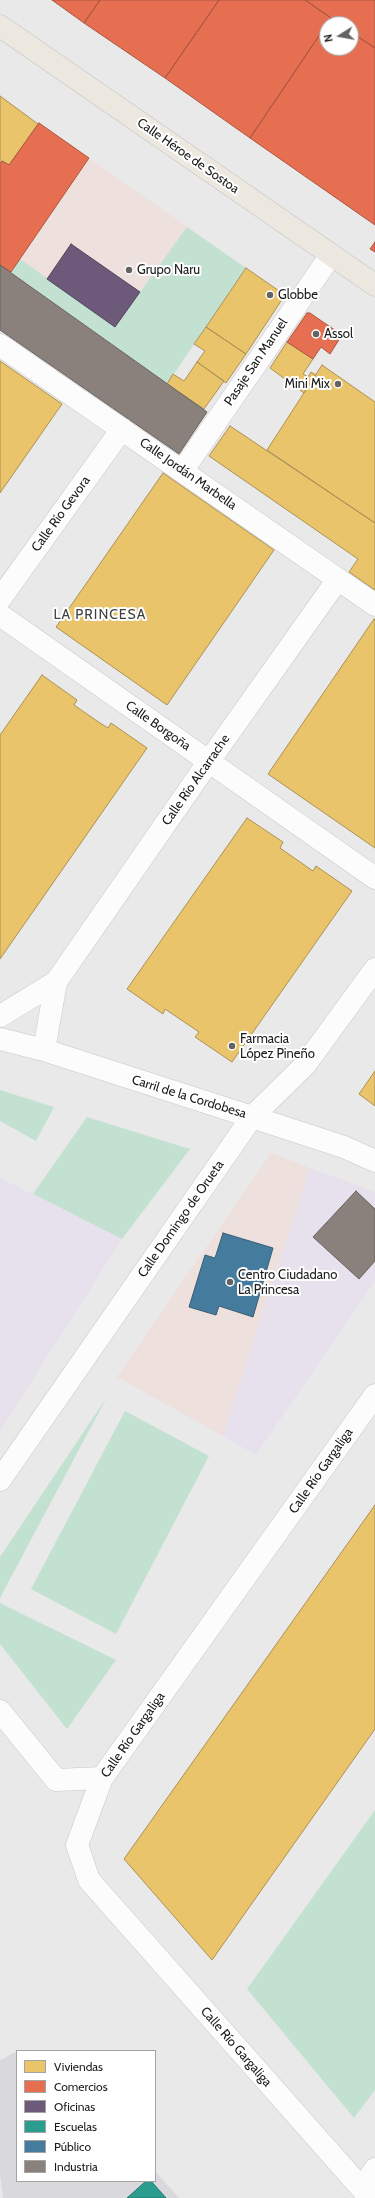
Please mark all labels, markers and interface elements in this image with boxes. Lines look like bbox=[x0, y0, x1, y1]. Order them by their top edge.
north arrow bbox=[319, 16, 359, 56]
text: N bbox=[321, 33, 336, 43]
street label: Calle Héroe de Sostoa bbox=[134, 115, 242, 197]
place label: Grupo Naru bbox=[137, 262, 200, 278]
marker: Grupo Naru bbox=[124, 265, 134, 275]
place label: Globbe bbox=[278, 287, 318, 303]
marker: Globbe bbox=[265, 290, 275, 300]
street label: Pasaje San Manuel bbox=[221, 315, 291, 409]
place label: Assol bbox=[324, 326, 353, 342]
marker: Assol bbox=[311, 329, 321, 339]
place label: Mini Mix bbox=[285, 376, 330, 392]
marker: Mini Mix bbox=[333, 379, 343, 389]
street label: Calle Jordán Marbella bbox=[136, 435, 240, 513]
street label: Calle Río Gevora bbox=[28, 473, 94, 555]
district label: LA PRINCESA bbox=[54, 607, 146, 623]
street label: Calle Borgoña bbox=[122, 698, 194, 754]
street label: Calle Río Alcarrache bbox=[159, 731, 233, 829]
place label: Farmacia López Pineño bbox=[240, 1031, 315, 1062]
marker: Farmacia López Pineño bbox=[227, 1041, 237, 1051]
street label: Carril de la Cordobesa bbox=[130, 1072, 248, 1122]
street label: Calle Domingo de Orueta bbox=[135, 1157, 227, 1281]
place label: Centro Ciudadano La Princesa bbox=[238, 1267, 337, 1298]
marker: Centro Ciudadano La Princesa bbox=[225, 1277, 235, 1287]
street label: Calle Río Gargaliga bbox=[286, 1425, 356, 1517]
street label: Calle Río Gargaliga bbox=[98, 1689, 168, 1781]
street label: Calle Río Gargaliga bbox=[197, 2004, 275, 2090]
legend bbox=[16, 2050, 156, 2182]
text: Viviendas bbox=[54, 2059, 103, 2074]
text: Comercios bbox=[54, 2079, 108, 2094]
text: Oficinas bbox=[54, 2099, 95, 2114]
text: Escuelas bbox=[54, 2119, 97, 2134]
text: Público bbox=[54, 2139, 91, 2154]
text: Industria bbox=[54, 2159, 98, 2174]

